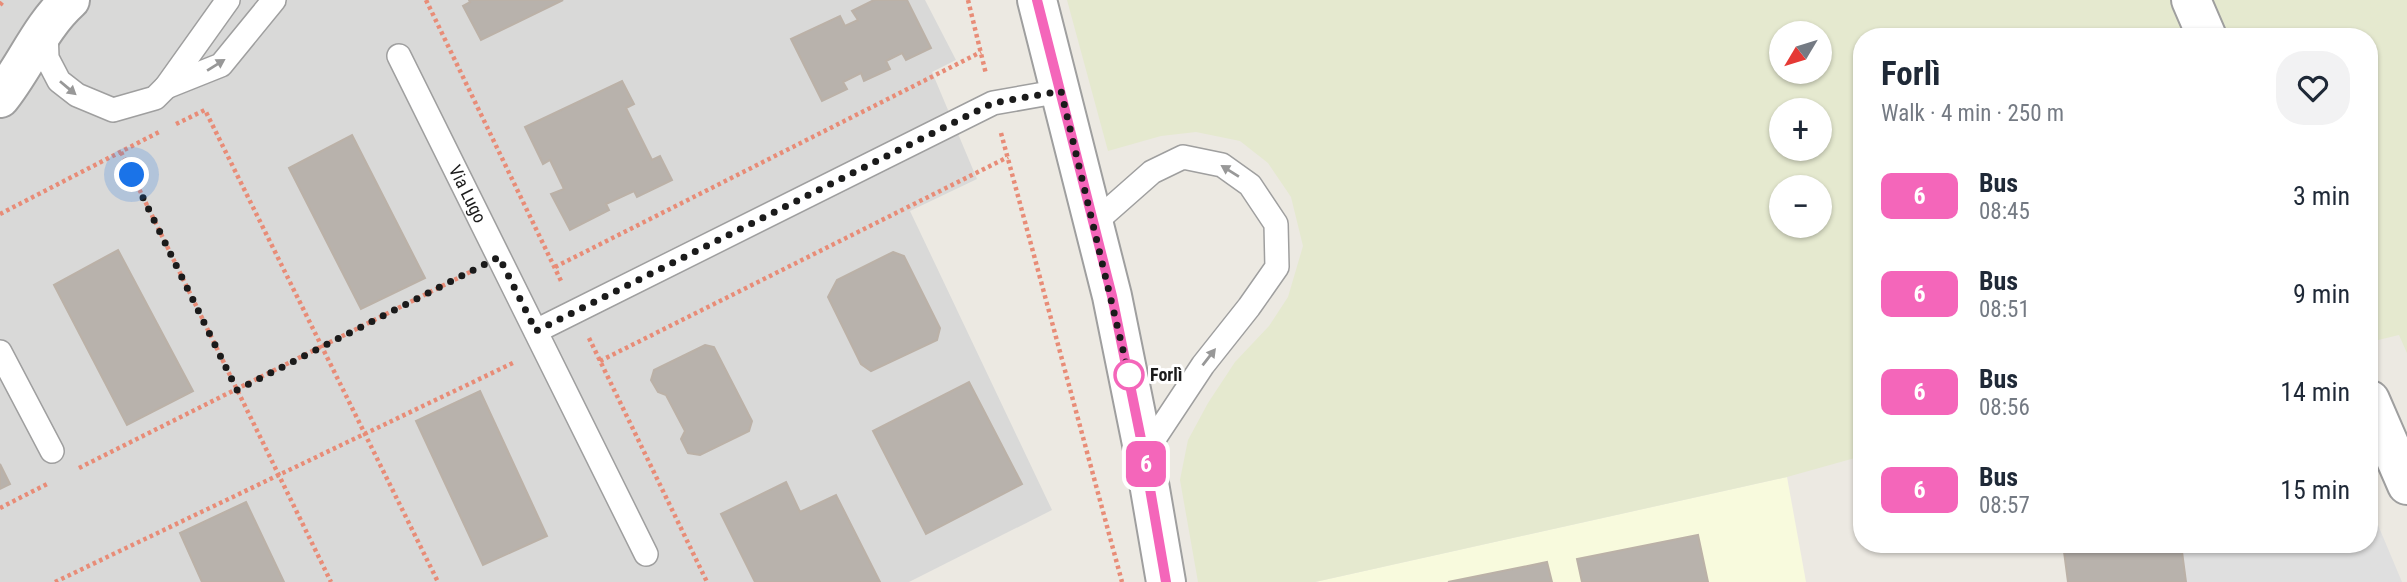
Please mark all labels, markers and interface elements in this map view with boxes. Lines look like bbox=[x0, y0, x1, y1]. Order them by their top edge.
north arrow bbox=[1769, 21, 1832, 84]
map controls bbox=[1769, 21, 1832, 238]
button: heart bbox=[2276, 51, 2350, 125]
text: Forlì bbox=[1881, 54, 1941, 93]
one-way arrow bbox=[206, 58, 226, 71]
one-way arrow bbox=[59, 80, 77, 95]
button: + bbox=[1769, 98, 1832, 161]
text: Walk · 4 min · 250 m bbox=[1881, 100, 2064, 127]
your location bbox=[114, 157, 149, 192]
street label: Via Lugo bbox=[445, 161, 491, 226]
one-way arrow bbox=[1220, 165, 1239, 178]
text: Bus bbox=[1979, 168, 2018, 198]
button: − bbox=[1769, 175, 1832, 238]
text: 3 min bbox=[2293, 181, 2350, 211]
text: 6 bbox=[1913, 182, 1926, 210]
text: 08:45 bbox=[1979, 198, 2030, 225]
text: Bus bbox=[1979, 266, 2018, 296]
text: 9 min bbox=[2293, 279, 2350, 309]
text: 6 bbox=[1913, 280, 1926, 308]
text: 08:51 bbox=[1979, 296, 2030, 323]
one-way arrow bbox=[1201, 348, 1216, 365]
marker: Forlì bbox=[1114, 360, 1144, 390]
place label: Forlì bbox=[1150, 364, 1183, 385]
text: Bus bbox=[1979, 364, 2018, 394]
text: 14 min bbox=[2280, 377, 2350, 407]
text: 6 bbox=[1913, 378, 1926, 406]
text: 08:56 bbox=[1979, 394, 2030, 421]
line badge: 6 bbox=[1123, 441, 1169, 487]
text: 6 bbox=[1140, 450, 1152, 478]
text: Bus bbox=[1979, 462, 2018, 492]
text: 15 min bbox=[2280, 475, 2350, 505]
text: 6 bbox=[1913, 476, 1926, 504]
text: 08:57 bbox=[1979, 492, 2030, 519]

